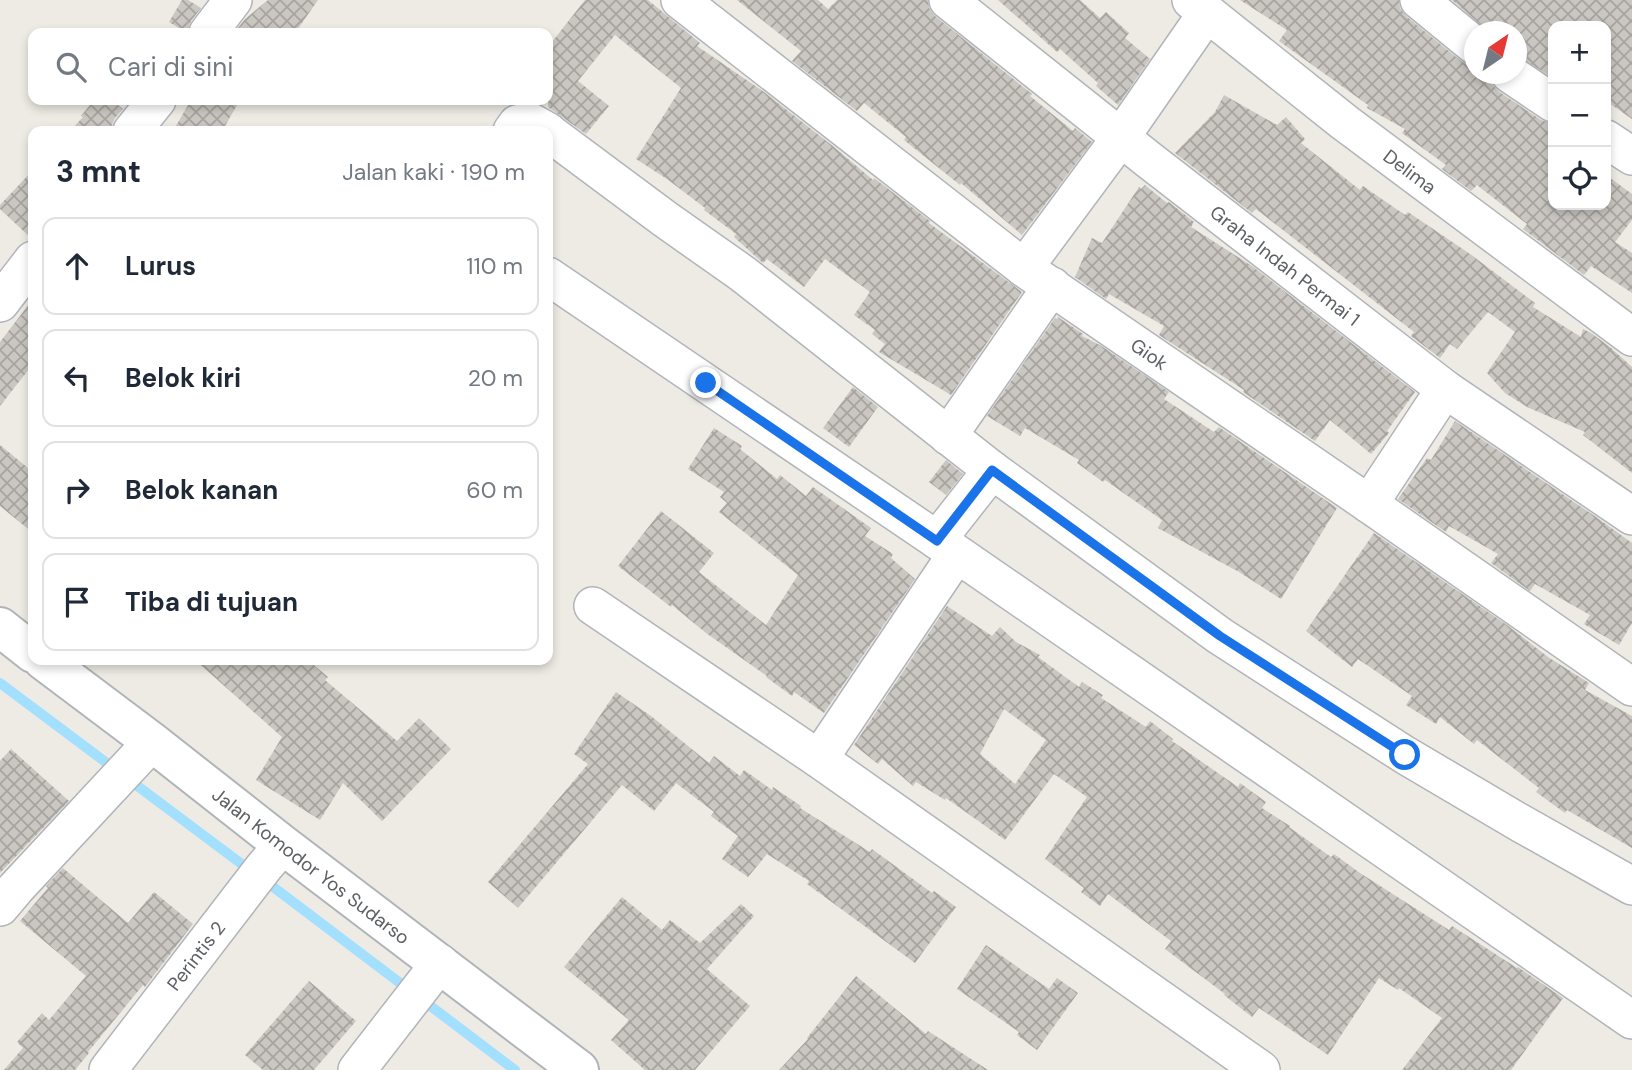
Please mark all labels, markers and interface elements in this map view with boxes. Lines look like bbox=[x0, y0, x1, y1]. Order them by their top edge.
north arrow bbox=[1464, 21, 1527, 84]
map controls bbox=[1548, 21, 1611, 210]
button: + bbox=[1548, 21, 1611, 84]
search box bbox=[28, 28, 553, 105]
icon: search bbox=[52, 48, 90, 86]
text: Cari di sini bbox=[108, 50, 233, 84]
button: − bbox=[1548, 84, 1611, 147]
street label: Delima bbox=[1378, 144, 1441, 200]
button: locate bbox=[1548, 147, 1611, 210]
text: 3 mnt bbox=[56, 152, 141, 191]
text: Jalan kaki · 190 m bbox=[342, 157, 525, 187]
street label: Graha Indah Permai 1 bbox=[1205, 200, 1365, 332]
icon: ahead bbox=[58, 247, 96, 285]
text: Lurus bbox=[125, 249, 196, 283]
text: 110 m bbox=[466, 251, 523, 281]
street label: Giok bbox=[1126, 333, 1173, 376]
icon: left bbox=[58, 359, 96, 397]
text: Belok kiri bbox=[125, 361, 241, 395]
text: 20 m bbox=[468, 363, 523, 393]
route end bbox=[690, 367, 721, 398]
icon: right bbox=[58, 471, 96, 509]
text: Belok kanan bbox=[125, 473, 278, 507]
text: 60 m bbox=[466, 475, 523, 505]
icon: arrive bbox=[58, 583, 96, 621]
text: Tiba di tujuan bbox=[125, 585, 298, 619]
route start bbox=[1389, 739, 1420, 770]
street label: Jalan Komodor Yos Sudarso bbox=[207, 782, 415, 950]
street label: Perintis 2 bbox=[161, 916, 231, 996]

